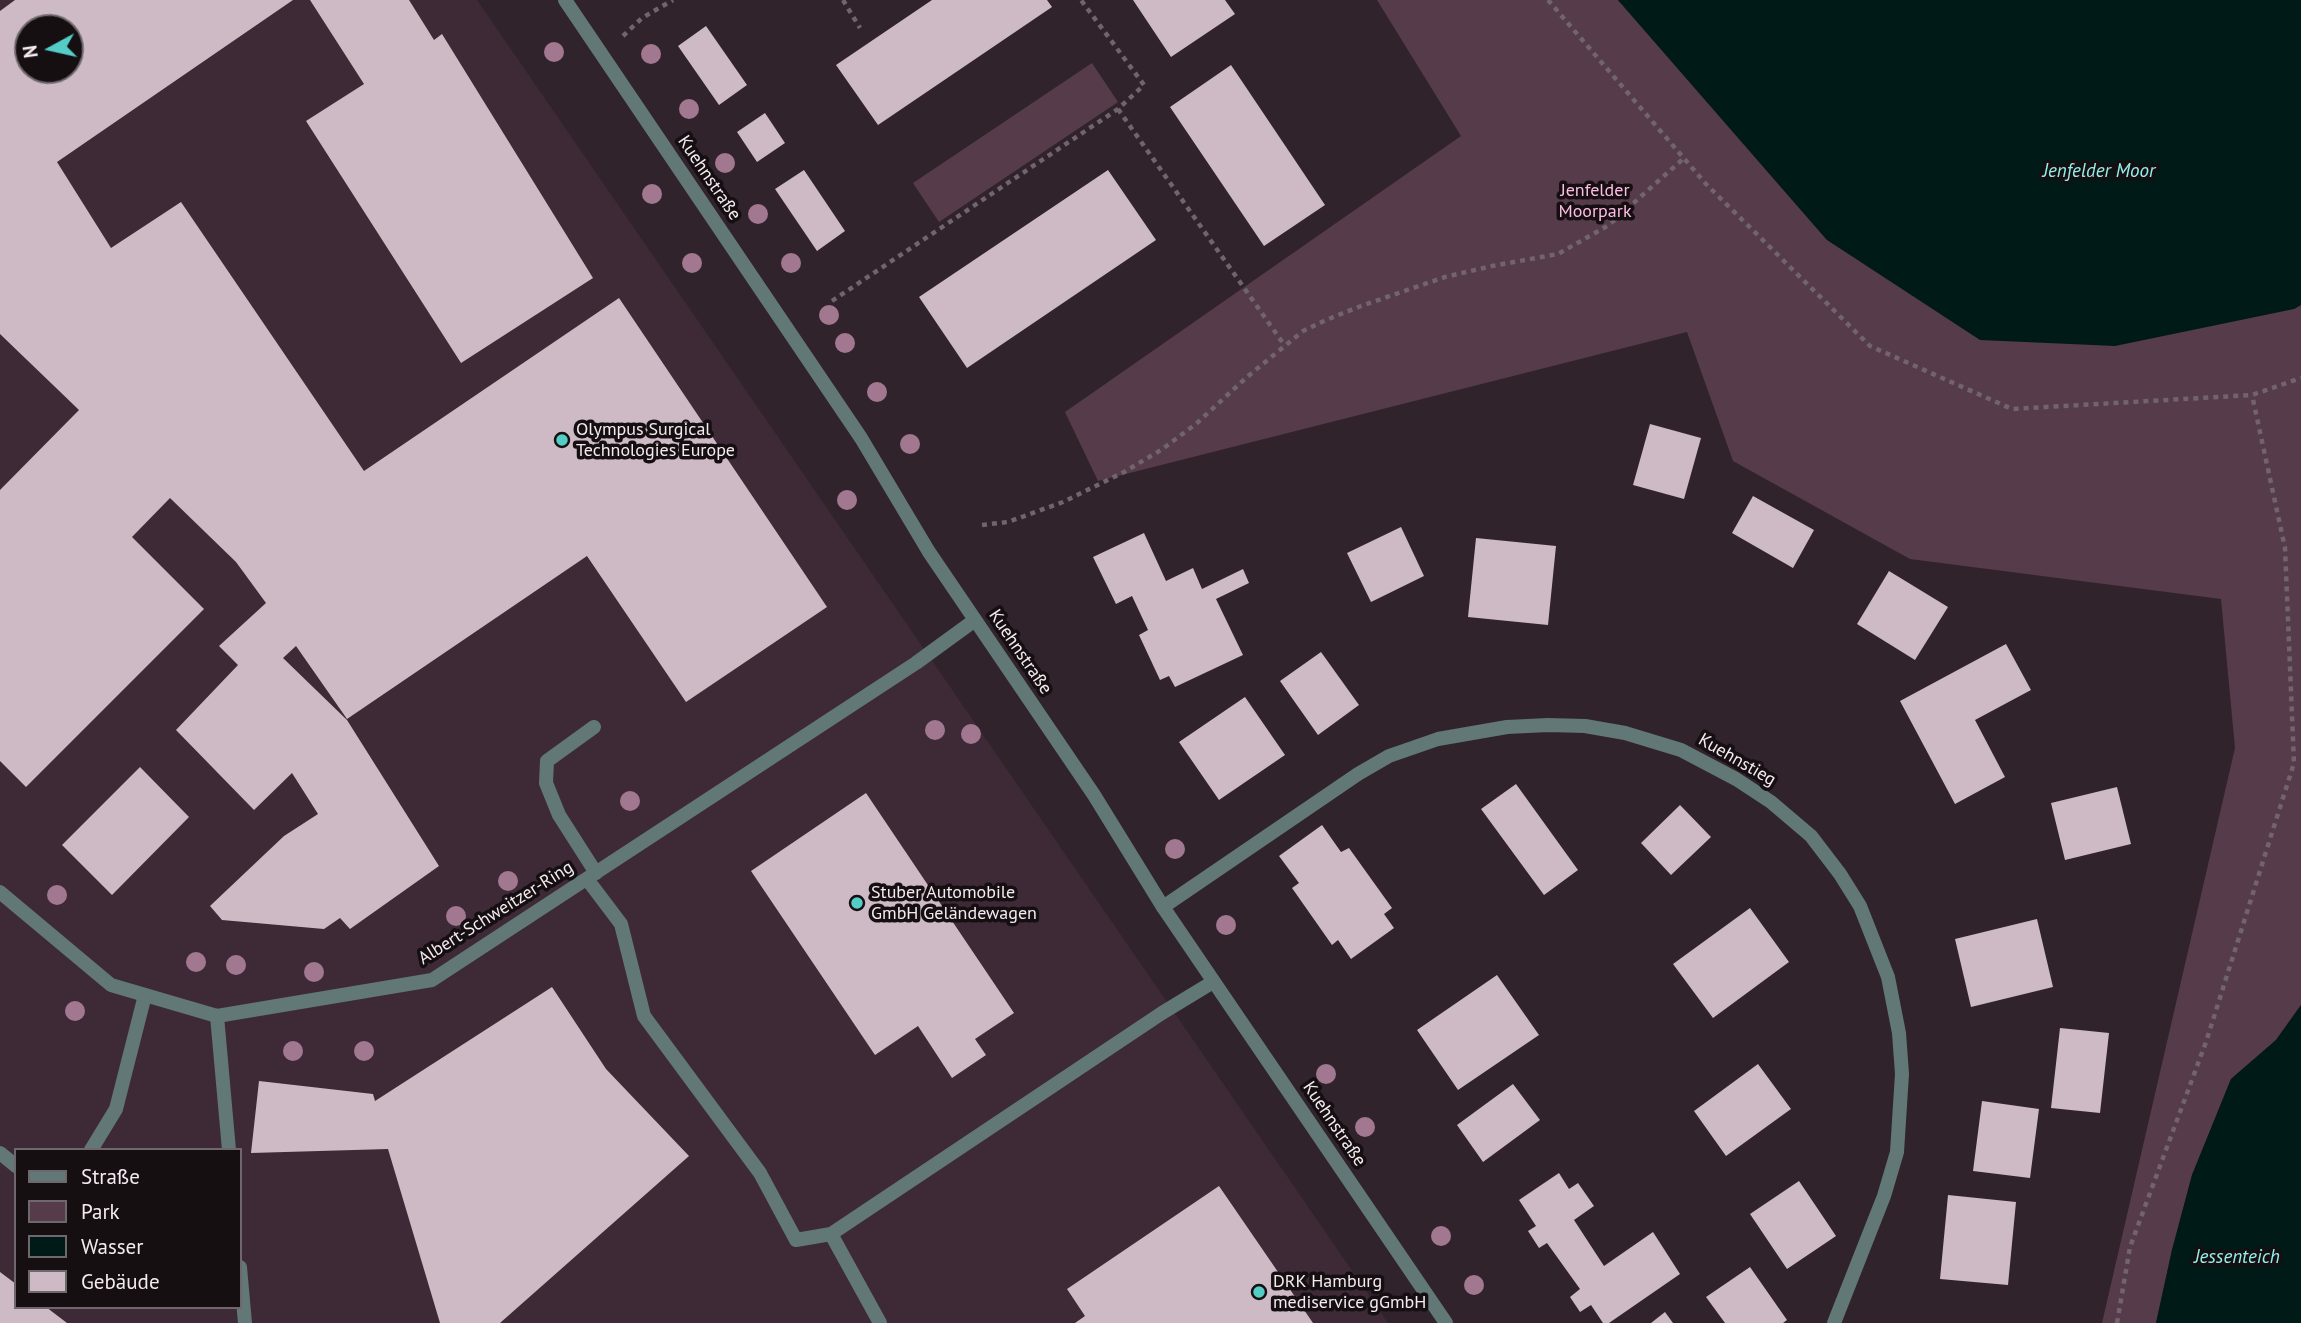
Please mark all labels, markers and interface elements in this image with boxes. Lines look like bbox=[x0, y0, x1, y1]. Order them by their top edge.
north arrow bbox=[14, 14, 84, 84]
text: N bbox=[17, 44, 43, 60]
street label: Kuehnstraße bbox=[673, 132, 745, 224]
water label: Jenfelder Moor bbox=[2043, 161, 2155, 183]
park label: Jenfelder Moorpark bbox=[1558, 180, 1632, 222]
place label: Olympus Surgical Technologies Europe bbox=[576, 419, 735, 462]
marker: Olympus Surgical Technologies Europe bbox=[554, 432, 570, 448]
street label: Kuehnstraße bbox=[984, 606, 1056, 698]
street label: Kuehnstieg bbox=[1694, 729, 1780, 791]
street label: Albert-Schweitzer-Ring bbox=[415, 857, 577, 969]
place label: Stuber Automobile GmbH Geländewagen bbox=[871, 882, 1037, 924]
marker: Stuber Automobile GmbH Geländewagen bbox=[849, 895, 865, 911]
street label: Kuehnstraße bbox=[1298, 1078, 1370, 1170]
legend bbox=[14, 1148, 242, 1309]
text: Straße bbox=[81, 1163, 140, 1190]
text: Park bbox=[81, 1198, 120, 1225]
text: Wasser bbox=[81, 1233, 143, 1260]
water label: Jessenteich bbox=[2194, 1247, 2280, 1269]
text: Gebäude bbox=[81, 1268, 160, 1295]
place label: DRK Hamburg mediservice gGmbH bbox=[1273, 1271, 1426, 1314]
marker: DRK Hamburg mediservice gGmbH bbox=[1251, 1284, 1267, 1300]

